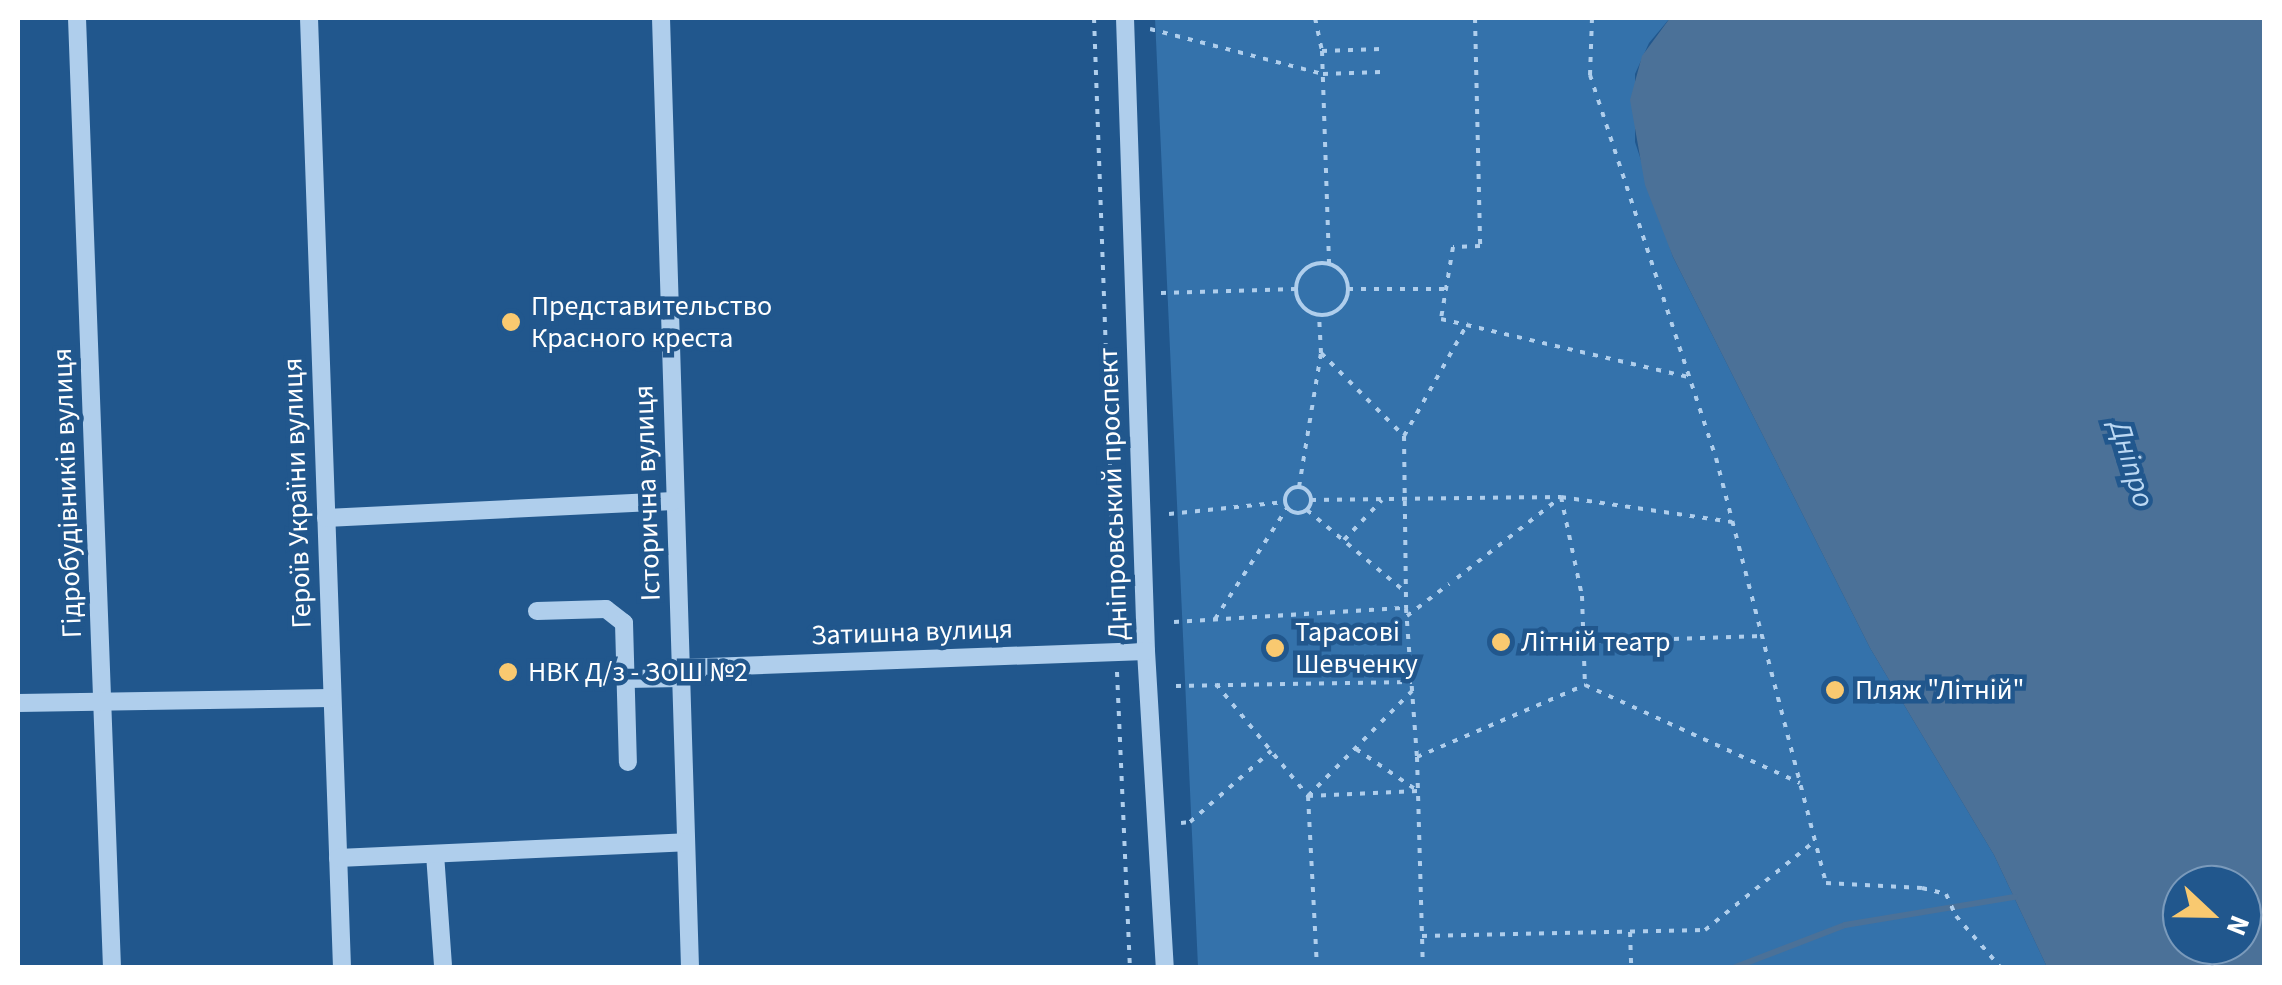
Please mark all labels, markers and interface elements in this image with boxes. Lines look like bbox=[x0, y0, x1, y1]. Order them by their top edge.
place label: Представительство Красного креста bbox=[531, 289, 772, 355]
marker: Представительство Красного креста bbox=[500, 311, 522, 333]
street label: Гідробудівників вулиця bbox=[45, 347, 89, 639]
street label: Дніпровський проспект bbox=[1091, 347, 1135, 641]
street label: Героїв України вулиця bbox=[275, 357, 319, 629]
street label: Історична вулиця bbox=[626, 384, 668, 602]
water label: Дніпро bbox=[2101, 416, 2161, 512]
street label: Затишна вулиця bbox=[810, 612, 1014, 652]
place label: Тарасові Шевченку bbox=[1295, 615, 1418, 681]
place label: Літній театр bbox=[1521, 625, 1671, 659]
marker: Літній театр bbox=[1490, 631, 1512, 653]
marker: Тарасові Шевченку bbox=[1264, 637, 1286, 659]
place label: НВК Д/з - ЗОШ №2 bbox=[528, 655, 748, 689]
marker: НВК Д/з - ЗОШ №2 bbox=[497, 661, 519, 683]
place label: Пляж "Літній" bbox=[1855, 673, 2024, 707]
marker: Пляж "Літній" bbox=[1824, 679, 1846, 701]
north arrow bbox=[2162, 865, 2262, 965]
text: N bbox=[2216, 909, 2260, 942]

